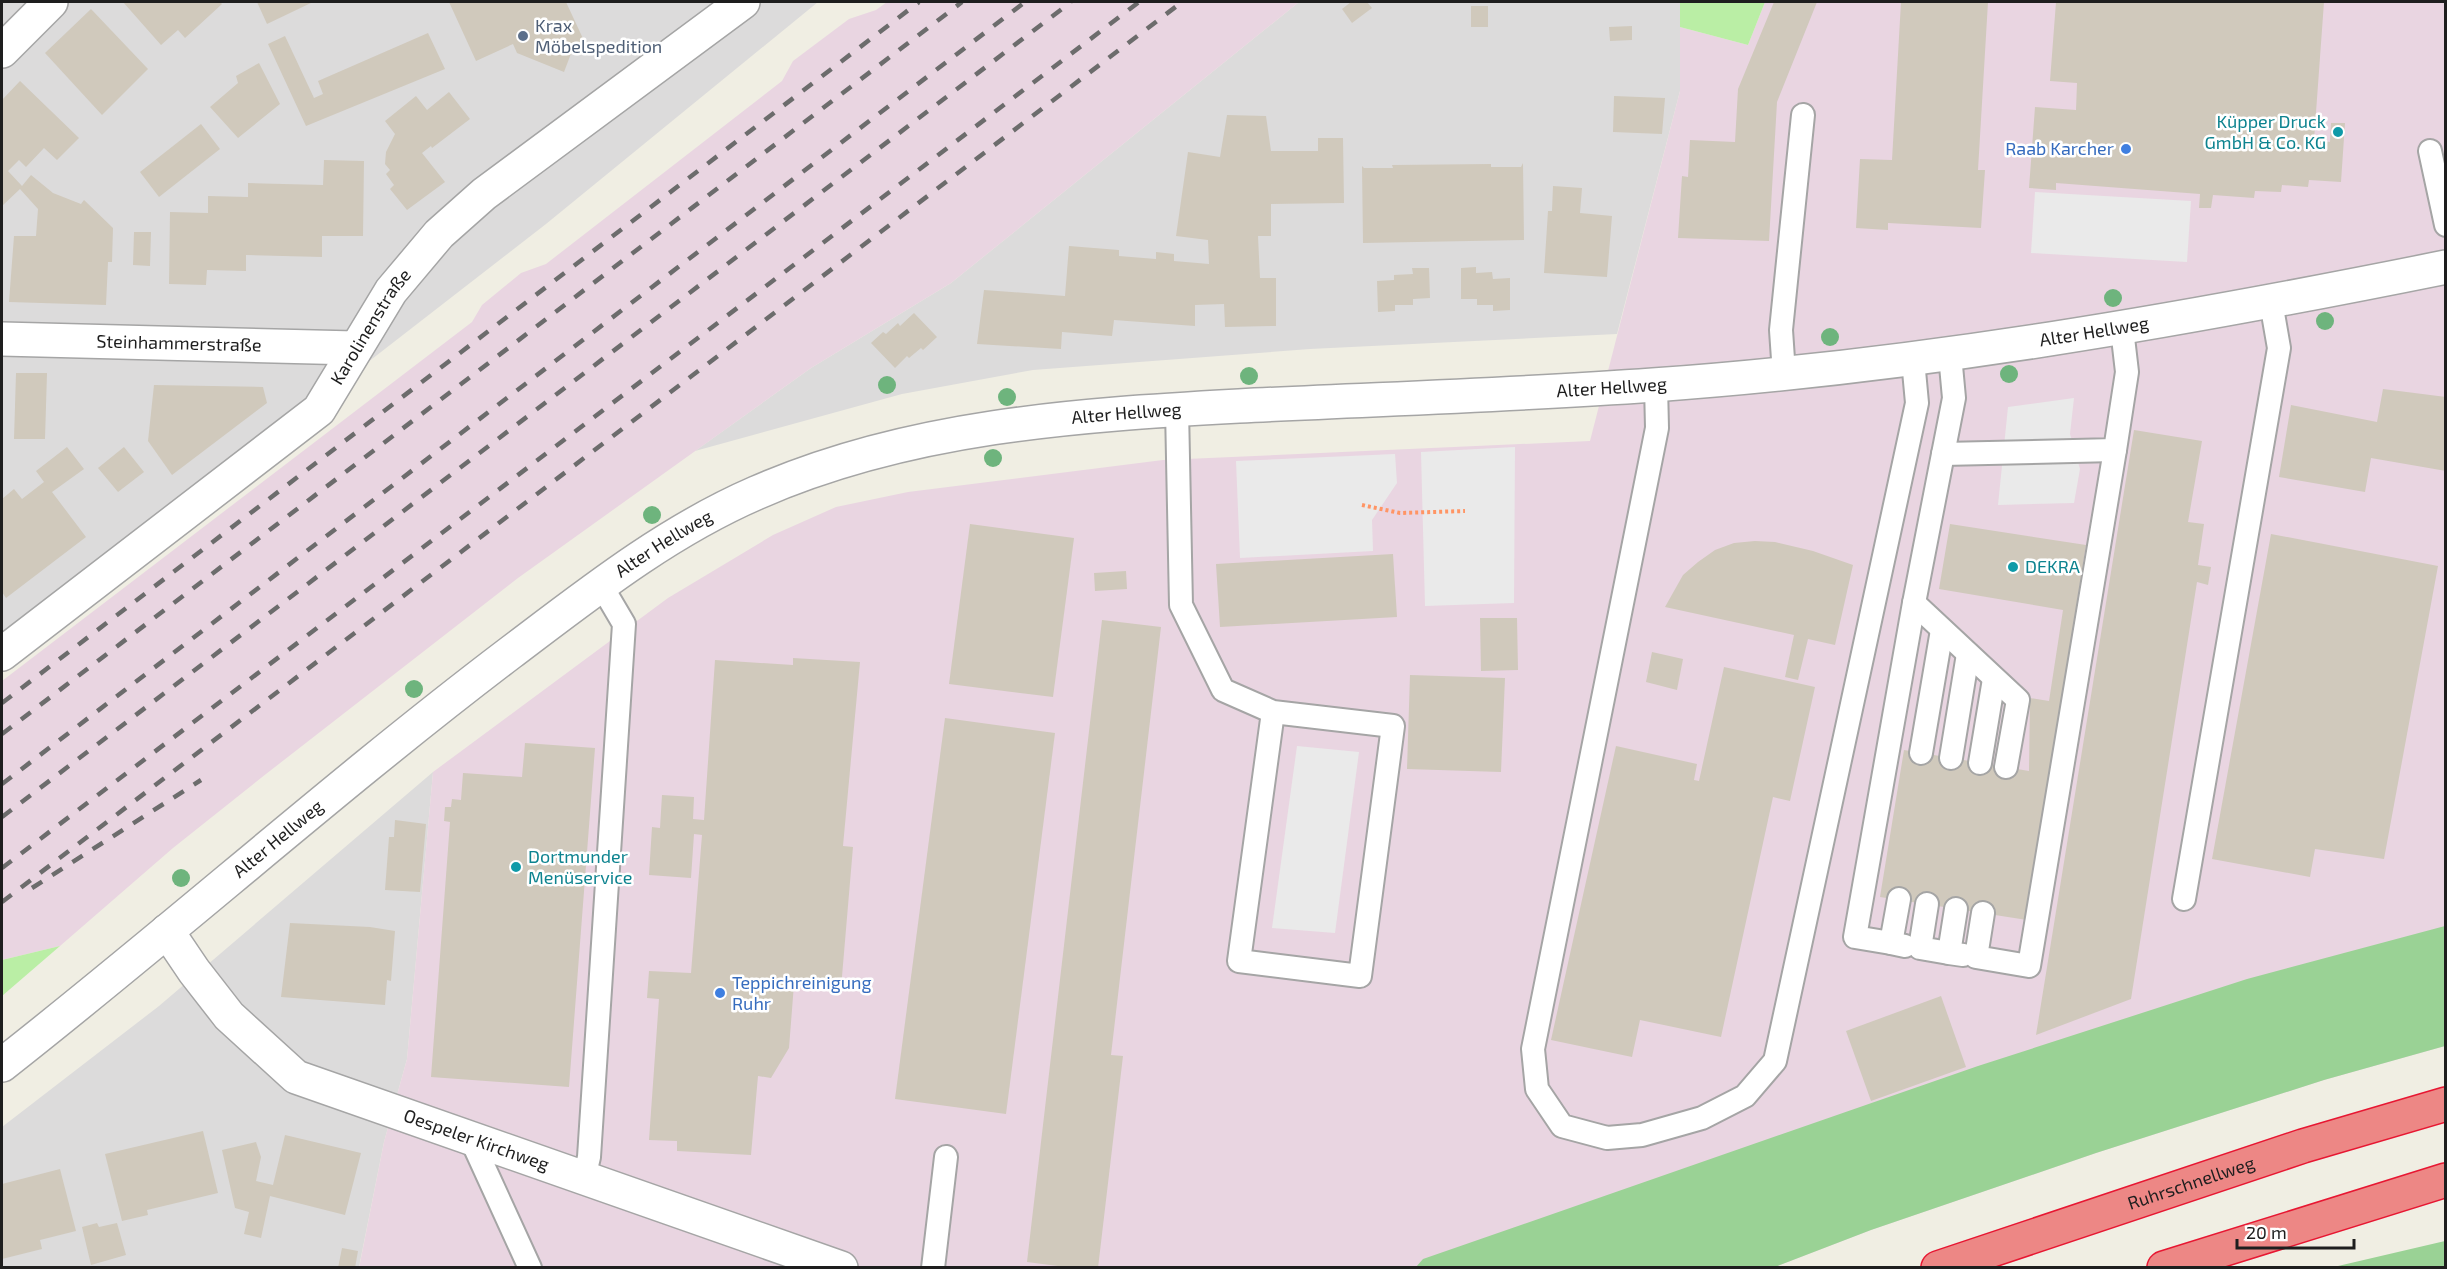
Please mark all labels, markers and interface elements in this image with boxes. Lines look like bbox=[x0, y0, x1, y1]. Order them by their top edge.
place label: Krax Möbelspedition bbox=[535, 14, 662, 57]
marker: Krax Möbelspedition bbox=[516, 29, 530, 43]
place label: Küpper Druck GmbH & Co. KG bbox=[2205, 110, 2326, 153]
marker: Küpper Druck GmbH & Co. KG bbox=[2331, 125, 2345, 139]
place label: Raab Karcher bbox=[2005, 137, 2114, 159]
marker: Raab Karcher bbox=[2119, 142, 2133, 156]
street label: Karolinenstraße bbox=[325, 264, 415, 388]
street label: Alter Hellweg bbox=[2038, 311, 2150, 350]
street label: Steinhammerstraße bbox=[96, 329, 262, 356]
street label: Alter Hellweg bbox=[1556, 372, 1668, 401]
street label: Alter Hellweg bbox=[1070, 397, 1182, 428]
street label: Alter Hellweg bbox=[610, 504, 716, 581]
place label: DEKRA bbox=[2025, 555, 2081, 577]
marker: DEKRA bbox=[2006, 560, 2020, 574]
street label: Alter Hellweg bbox=[228, 794, 327, 882]
place label: Dortmunder Menüservice bbox=[528, 845, 633, 888]
marker: Dortmunder Menüservice bbox=[509, 860, 523, 874]
place label: Teppichreinigung Ruhr bbox=[732, 971, 872, 1014]
marker: Teppichreinigung Ruhr bbox=[713, 986, 727, 1000]
street label: Oespeler Kirchweg bbox=[401, 1104, 552, 1175]
street label: Ruhrschnellweg bbox=[2125, 1151, 2257, 1214]
scale bar bbox=[2237, 1212, 2354, 1250]
text: 20 m bbox=[2246, 1221, 2287, 1243]

